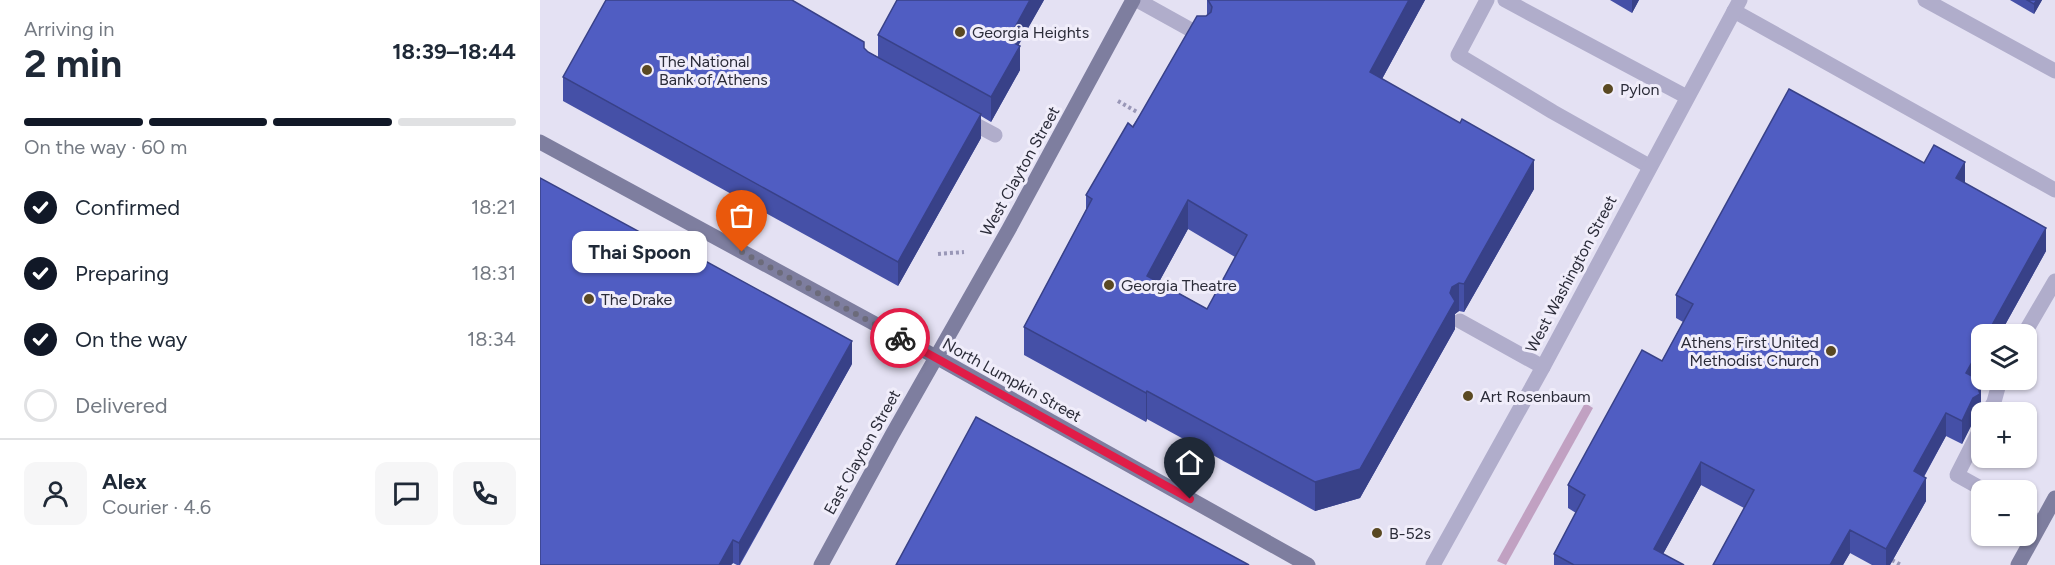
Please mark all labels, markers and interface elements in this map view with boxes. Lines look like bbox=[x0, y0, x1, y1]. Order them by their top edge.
text: Arriving in bbox=[24, 17, 114, 41]
place label: Georgia Heights bbox=[972, 23, 1089, 42]
marker: Georgia Heights bbox=[953, 25, 967, 39]
text: 18:39–18:44 bbox=[392, 38, 516, 65]
text: 2 min bbox=[24, 40, 122, 87]
place label: The National Bank of Athens bbox=[659, 52, 768, 89]
marker: The National Bank of Athens bbox=[640, 63, 654, 77]
place label: Pylon bbox=[1620, 80, 1659, 99]
marker: Pylon bbox=[1601, 82, 1615, 96]
street label: West Clayton Street bbox=[976, 103, 1064, 239]
text: On the way · 60 m bbox=[24, 135, 187, 159]
pin bbox=[716, 190, 767, 252]
icon: check bbox=[24, 191, 57, 224]
street label: West Washington Street bbox=[1521, 192, 1621, 356]
text: Confirmed bbox=[75, 194, 180, 221]
text: 18:21 bbox=[471, 195, 516, 219]
icon: bag bbox=[725, 199, 758, 232]
callout: Thai Spoon bbox=[571, 231, 706, 273]
text: Thai Spoon bbox=[588, 240, 691, 264]
icon: check bbox=[24, 257, 57, 290]
text: Preparing bbox=[75, 260, 169, 287]
text: 18:31 bbox=[471, 261, 516, 285]
place label: Georgia Theatre bbox=[1121, 276, 1237, 295]
marker: Georgia Theatre bbox=[1102, 278, 1116, 292]
place label: The Drake bbox=[601, 290, 673, 309]
marker: The Drake bbox=[582, 292, 596, 306]
courier bbox=[870, 308, 930, 368]
icon: bike bbox=[884, 322, 917, 355]
icon: check bbox=[24, 323, 57, 356]
map controls bbox=[1971, 324, 2037, 546]
button: layers bbox=[1971, 324, 2037, 390]
text: On the way bbox=[75, 326, 187, 353]
text: 18:34 bbox=[467, 327, 516, 351]
place label: Athens First United Methodist Church bbox=[1681, 333, 1819, 370]
street label: North Lumpkin Street bbox=[939, 334, 1085, 426]
marker: Athens First United Methodist Church bbox=[1824, 344, 1838, 358]
street label: East Clayton Street bbox=[820, 386, 904, 518]
place label: Art Rosenbaum bbox=[1480, 387, 1591, 406]
marker: Art Rosenbaum bbox=[1461, 389, 1475, 403]
text: Delivered bbox=[75, 392, 168, 419]
button: + bbox=[1971, 402, 2037, 468]
pin bbox=[1164, 437, 1215, 499]
icon: home bbox=[1173, 446, 1206, 479]
button: person bbox=[24, 462, 87, 525]
button: chat bbox=[375, 462, 438, 525]
button: phone bbox=[453, 462, 516, 525]
text: Alex bbox=[102, 468, 147, 495]
button: − bbox=[1971, 480, 2037, 546]
text: Courier · 4.6 bbox=[102, 495, 211, 519]
place label: B-52s bbox=[1389, 524, 1431, 543]
marker: B-52s bbox=[1370, 526, 1384, 540]

